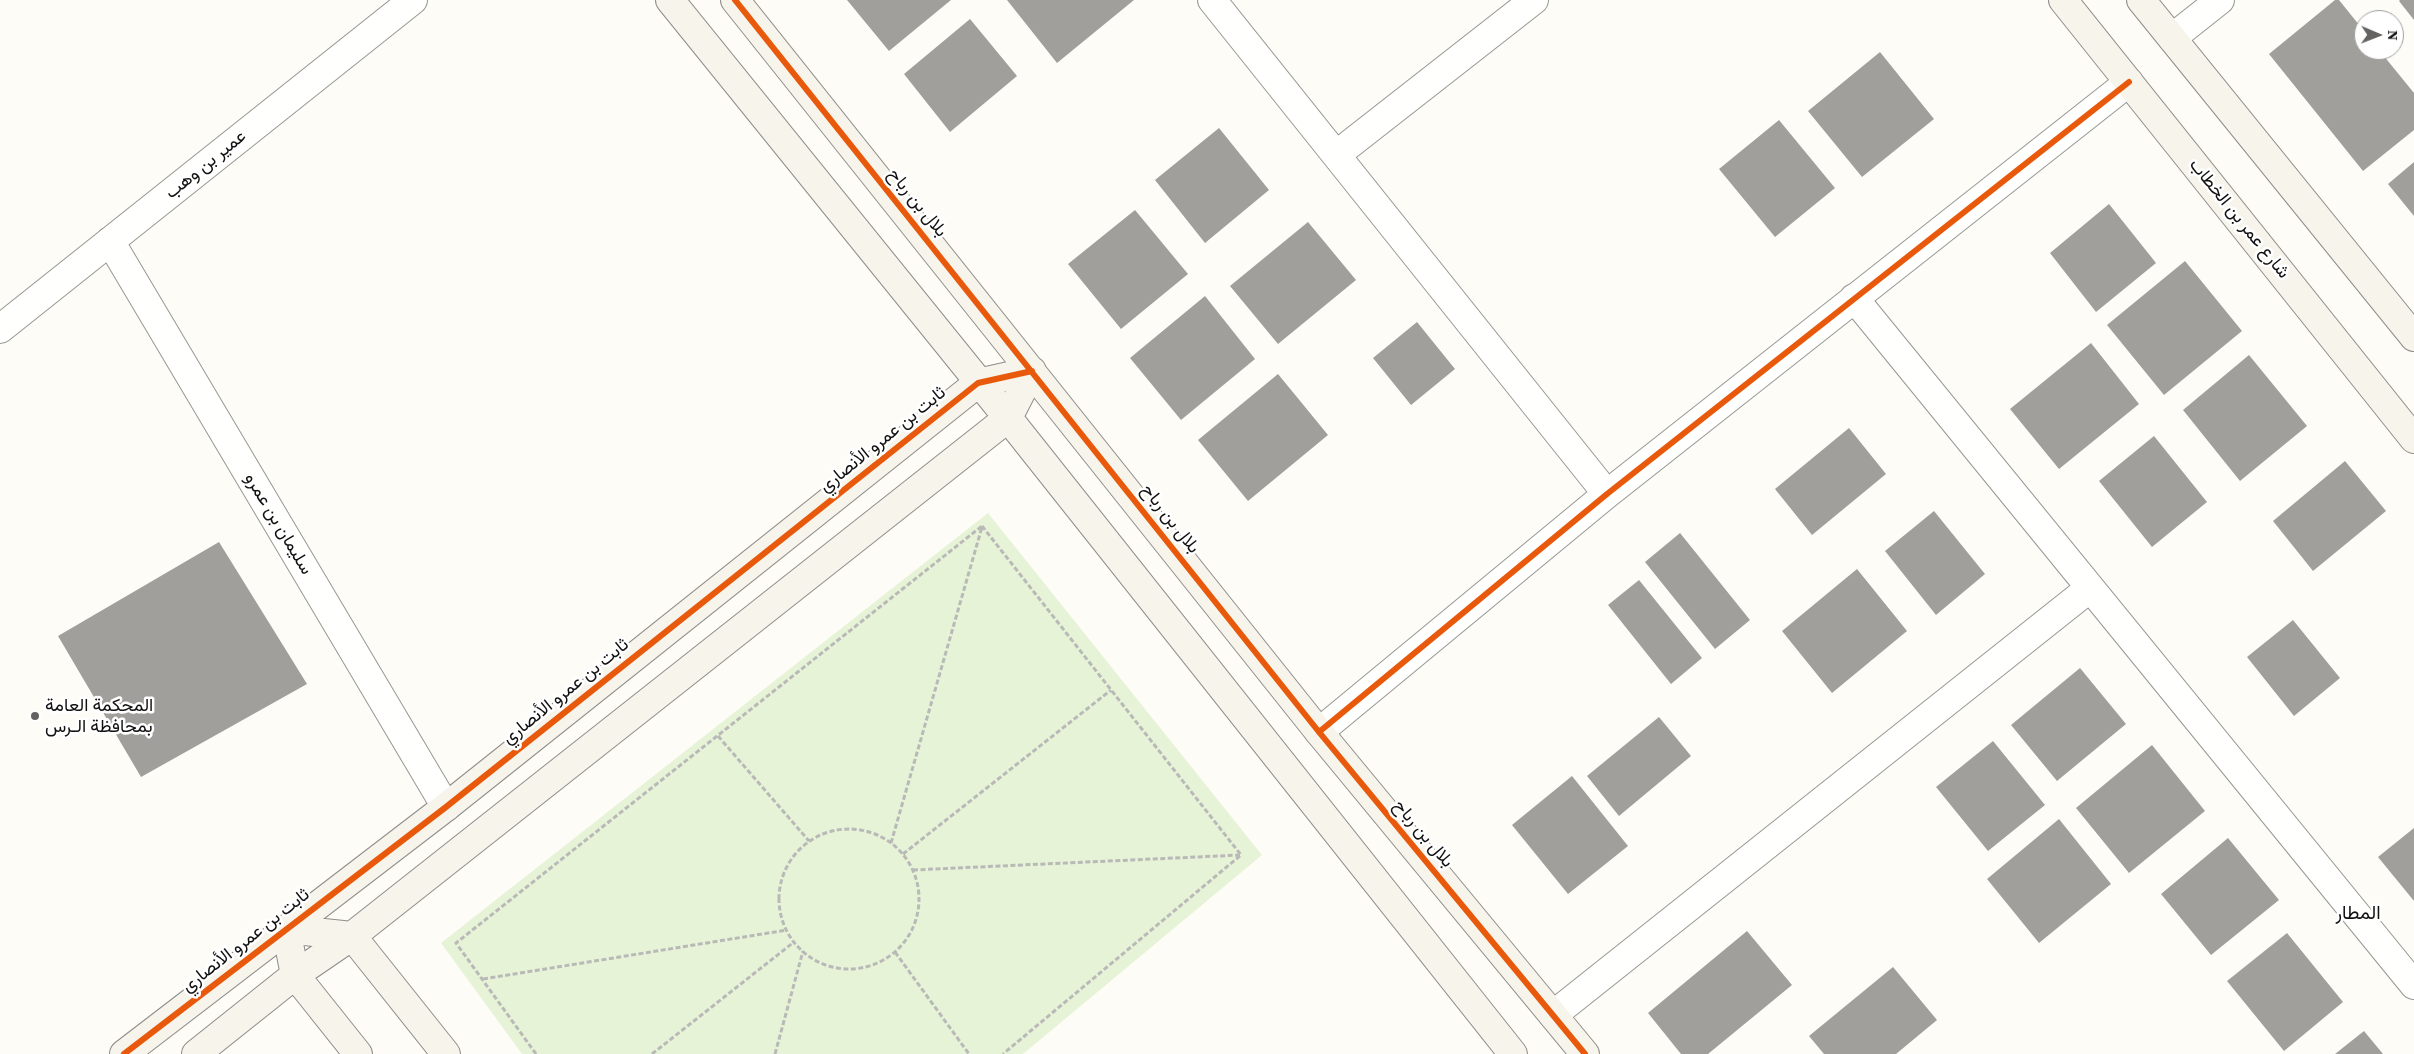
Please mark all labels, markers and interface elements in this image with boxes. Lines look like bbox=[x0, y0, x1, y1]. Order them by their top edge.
north arrow bbox=[2354, 10, 2404, 60]
text: N bbox=[2383, 30, 2403, 41]
street label: عمير بن وهب bbox=[161, 126, 251, 204]
street label: شارع عمر بن الخطاب bbox=[2184, 155, 2294, 283]
street label: بلال بن رباح bbox=[883, 164, 951, 242]
street label: ثابت بن عمرو الأنصاري bbox=[815, 382, 951, 498]
street label: سليمان بن عمرو bbox=[239, 469, 317, 579]
street label: بلال بن رباح bbox=[1136, 480, 1204, 558]
street label: ثابت بن عمرو الأنصاري bbox=[498, 634, 634, 750]
place label: المحكمة العامة بمحافظة الـرس bbox=[45, 695, 153, 738]
marker: المحكمة العامة بمحافظة الـرس bbox=[29, 710, 41, 722]
street label: بلال بن رباح bbox=[1388, 796, 1458, 872]
street label: ثابت بن عمرو الأنصاري bbox=[178, 884, 314, 998]
district label: المطار bbox=[2335, 903, 2381, 925]

